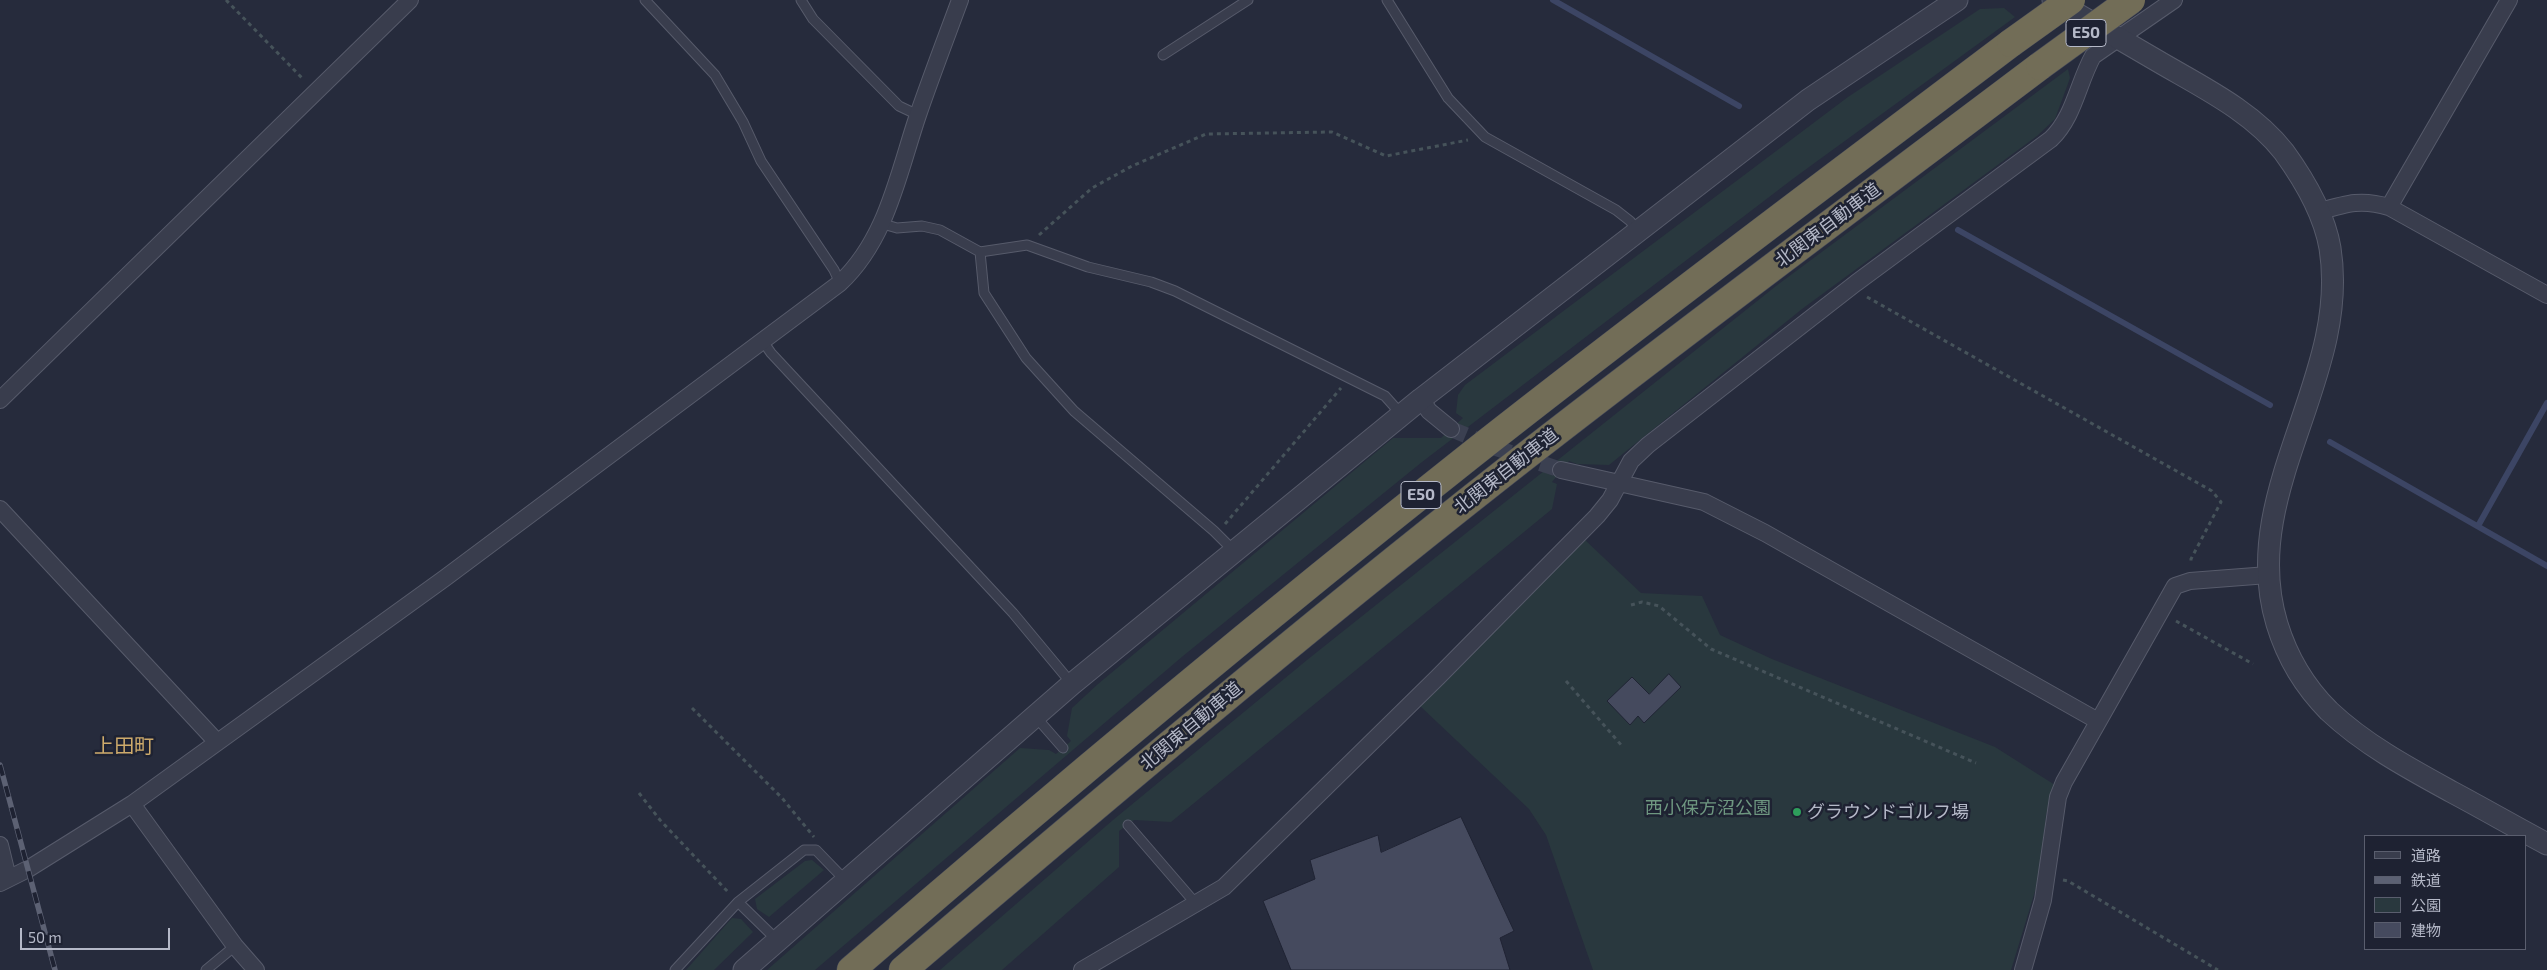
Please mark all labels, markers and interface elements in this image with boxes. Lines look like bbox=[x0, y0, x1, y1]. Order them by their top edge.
road number: E50 bbox=[2066, 19, 2106, 46]
street label: 北関東自動車道 bbox=[1771, 178, 1885, 272]
street label: 北関東自動車道 bbox=[1450, 424, 1562, 518]
road number: E50 bbox=[1401, 482, 1441, 508]
street label: 北関東自動車道 bbox=[1136, 677, 1246, 775]
district label: 上田町 bbox=[94, 734, 154, 758]
park label: 西小保方沼公園 bbox=[1645, 797, 1771, 819]
place label: グラウンドゴルフ場 bbox=[1807, 801, 1969, 823]
marker: グラウンドゴルフ場 bbox=[1791, 806, 1803, 818]
legend bbox=[2364, 835, 2527, 950]
text: 道路 bbox=[2411, 846, 2441, 864]
text: 鉄道 bbox=[2411, 871, 2441, 889]
text: 公園 bbox=[2411, 896, 2441, 914]
scale bar bbox=[22, 918, 172, 950]
text: 建物 bbox=[2411, 921, 2441, 939]
text: 50 m bbox=[28, 928, 62, 946]

